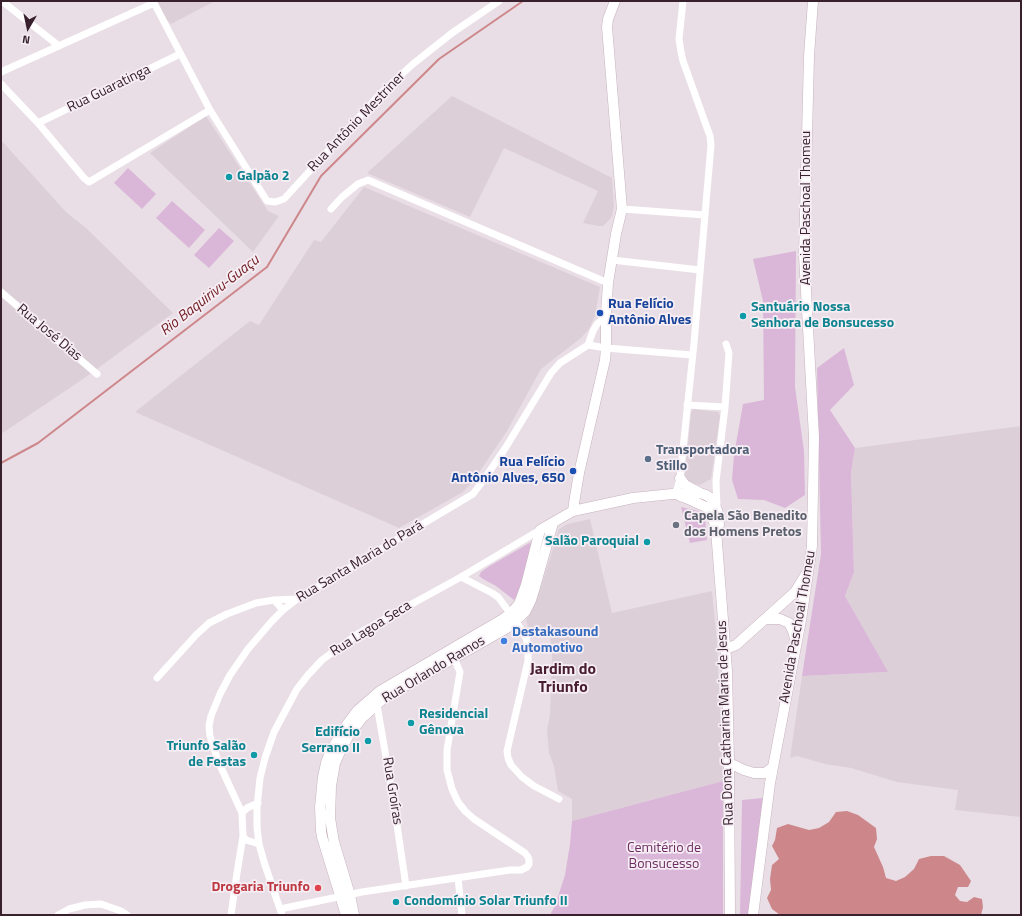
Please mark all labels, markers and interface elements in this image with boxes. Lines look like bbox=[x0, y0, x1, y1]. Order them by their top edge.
north arrow bbox=[8, 8, 48, 48]
text: N bbox=[21, 31, 31, 48]
street label: Rua Guaratinga bbox=[65, 62, 153, 116]
street label: Rua Antônio Mestriner bbox=[305, 68, 409, 176]
street label: Avenida Paschoal Thomeu bbox=[799, 131, 815, 285]
place label: Galpão 2 bbox=[237, 169, 290, 185]
marker: Galpão 2 bbox=[224, 172, 234, 182]
water label: Rio Baquirivu-Guaçu bbox=[157, 252, 263, 340]
place label: Rua Felício Antônio Alves bbox=[608, 297, 691, 330]
place label: Santuário Nossa Senhora de Bonsucesso bbox=[751, 300, 894, 332]
street label: Rua José Dias bbox=[13, 301, 85, 365]
marker: Rua Felício Antônio Alves bbox=[595, 308, 605, 318]
marker: Santuário Nossa Senhora de Bonsucesso bbox=[738, 311, 748, 321]
place label: Transportadora Stillo bbox=[656, 443, 749, 476]
marker: Transportadora Stillo bbox=[643, 454, 653, 464]
place label: Rua Felício Antônio Alves, 650 bbox=[451, 455, 565, 488]
marker: Rua Felício Antônio Alves, 650 bbox=[568, 466, 578, 476]
place label: Capela São Benedito dos Homens Pretos bbox=[684, 509, 807, 542]
street label: Rua Santa Maria do Pará bbox=[294, 517, 426, 607]
marker: Capela São Benedito dos Homens Pretos bbox=[671, 520, 681, 530]
place label: Salão Paroquial bbox=[545, 534, 639, 550]
marker: Salão Paroquial bbox=[642, 537, 652, 547]
street label: Avenida Paschoal Thomeu bbox=[776, 549, 820, 705]
street label: Rua Lagoa Seca bbox=[327, 597, 415, 661]
street label: Rua Dona Catharina Maria de Jesus bbox=[714, 620, 738, 826]
place label: Destakasound Automotivo bbox=[512, 625, 599, 658]
street label: Rua Orlando Ramos bbox=[379, 633, 489, 707]
marker: Destakasound Automotivo bbox=[499, 636, 509, 646]
district label: Jardim do Triunfo bbox=[530, 660, 596, 698]
place label: Residencial Gênova bbox=[419, 707, 488, 740]
marker: Residencial Gênova bbox=[406, 718, 416, 728]
place label: Edifício Serrano II bbox=[301, 725, 360, 758]
marker: Edifício Serrano II bbox=[363, 736, 373, 746]
place label: Triunfo Salão de Festas bbox=[166, 739, 246, 772]
marker: Triunfo Salão de Festas bbox=[249, 750, 259, 760]
street label: Rua Groíras bbox=[378, 756, 406, 826]
park label: Cemitério de Bonsucesso bbox=[627, 841, 701, 874]
place label: Drogaria Triunfo bbox=[211, 880, 310, 896]
marker: Drogaria Triunfo bbox=[313, 883, 323, 893]
place label: Condomínio Solar Triunfo II bbox=[404, 894, 568, 910]
marker: Condomínio Solar Triunfo II bbox=[391, 897, 401, 907]

